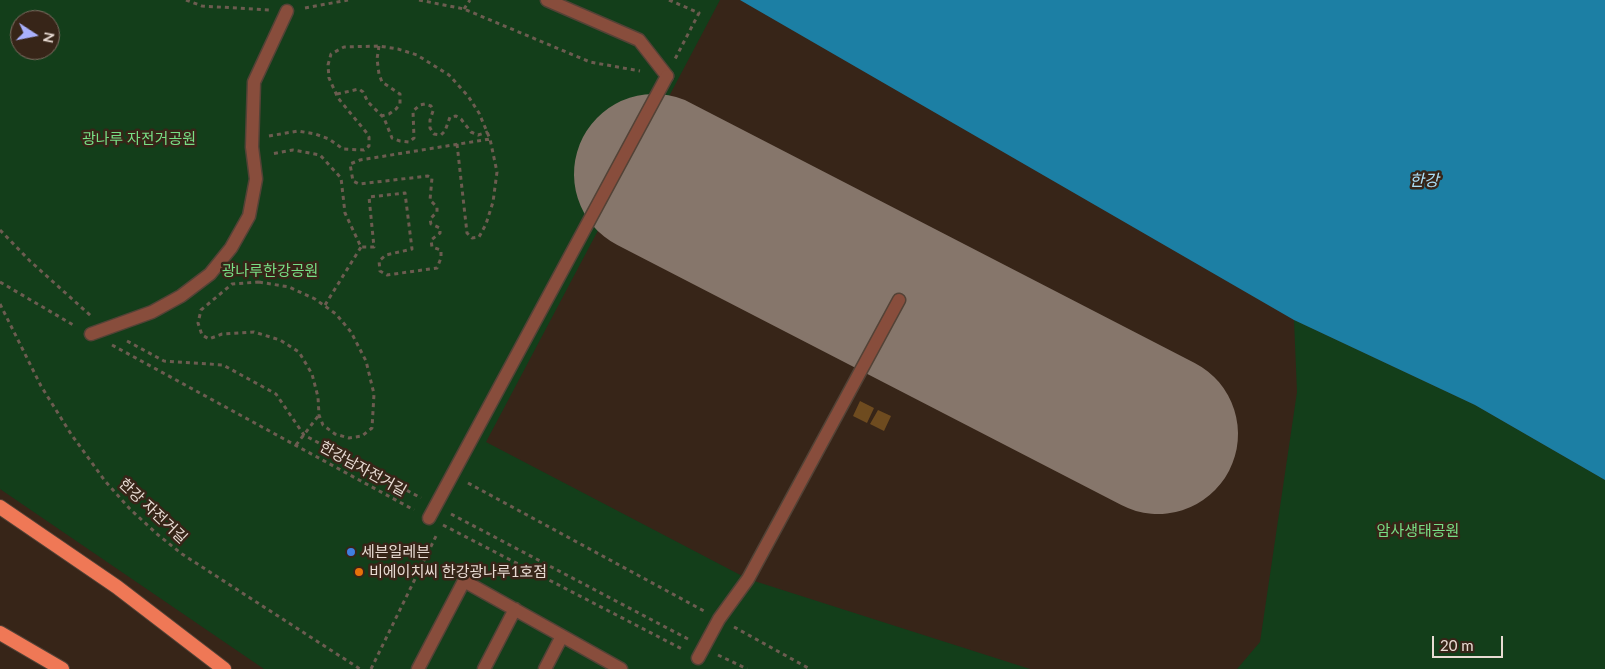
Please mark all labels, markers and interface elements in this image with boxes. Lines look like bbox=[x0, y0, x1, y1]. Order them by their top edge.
north arrow bbox=[10, 10, 60, 60]
text: N bbox=[40, 31, 59, 45]
park label: 광나루 자전거공원 bbox=[82, 130, 196, 148]
water label: 한강 bbox=[1409, 171, 1439, 191]
park label: 광나루한강공원 bbox=[222, 262, 318, 280]
street label: 한강남자전거길 bbox=[316, 438, 410, 500]
street label: 한강 자전거길 bbox=[115, 475, 191, 547]
park label: 암사생태공원 bbox=[1377, 522, 1459, 540]
place label: 세븐일레븐 bbox=[361, 543, 430, 561]
marker: 세븐일레븐 bbox=[345, 546, 357, 558]
place label: 비에이치씨 한강광나루1호점 bbox=[369, 563, 547, 581]
marker: 비에이치씨 한강광나루1호점 bbox=[353, 566, 365, 578]
scale bar bbox=[1435, 626, 1506, 658]
text: 20 m bbox=[1440, 636, 1474, 654]

